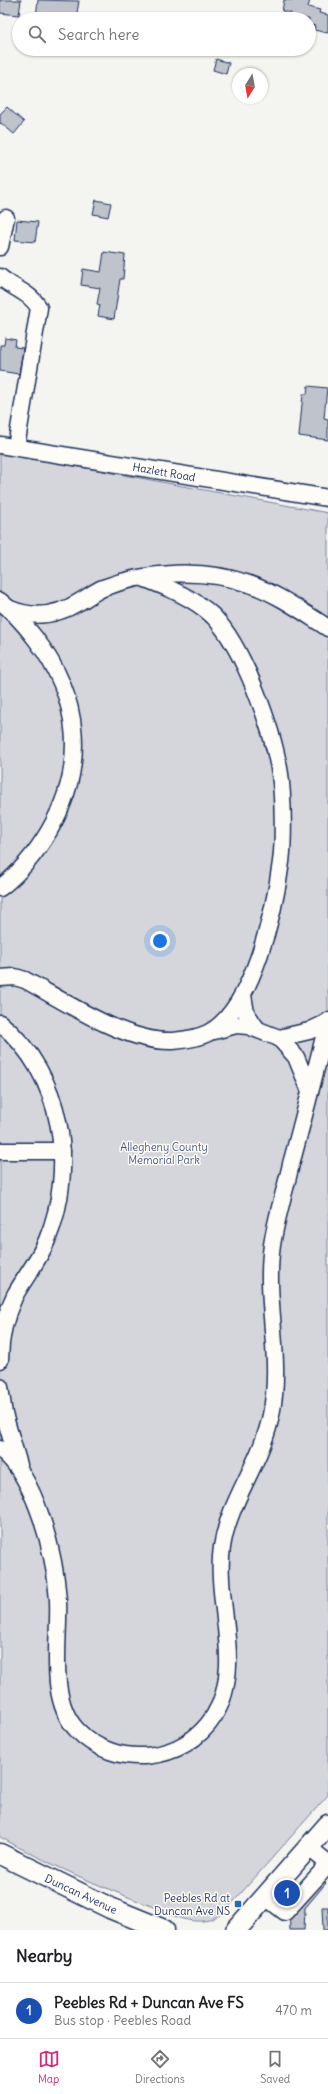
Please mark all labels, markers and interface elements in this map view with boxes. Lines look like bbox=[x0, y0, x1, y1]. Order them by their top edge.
search box bbox=[12, 12, 316, 56]
icon: search bbox=[26, 23, 48, 45]
text: Search here bbox=[58, 25, 139, 44]
north arrow bbox=[232, 68, 268, 104]
street label: Hazlett Road bbox=[131, 460, 197, 485]
your location bbox=[150, 931, 170, 951]
park label: Allegheny County Memorial Park bbox=[120, 1140, 208, 1167]
street label: Duncan Avenue bbox=[43, 1871, 119, 1917]
pin: 1 bbox=[274, 1878, 300, 1908]
place label: Peebles Rd at Duncan Ave NS bbox=[154, 1891, 230, 1918]
marker: Peebles Rd at Duncan Ave NS bbox=[233, 1899, 243, 1909]
text: Nearby bbox=[16, 1945, 72, 1967]
text: Peebles Rd + Duncan Ave FS bbox=[54, 1993, 244, 2012]
text: 1 bbox=[26, 2002, 32, 2019]
text: 470 m bbox=[275, 2002, 312, 2019]
text: Bus stop · Peebles Road bbox=[54, 2012, 191, 2029]
tab: Map bbox=[38, 2048, 60, 2086]
tab: Directions bbox=[135, 2048, 185, 2086]
tab: Saved bbox=[260, 2048, 290, 2086]

